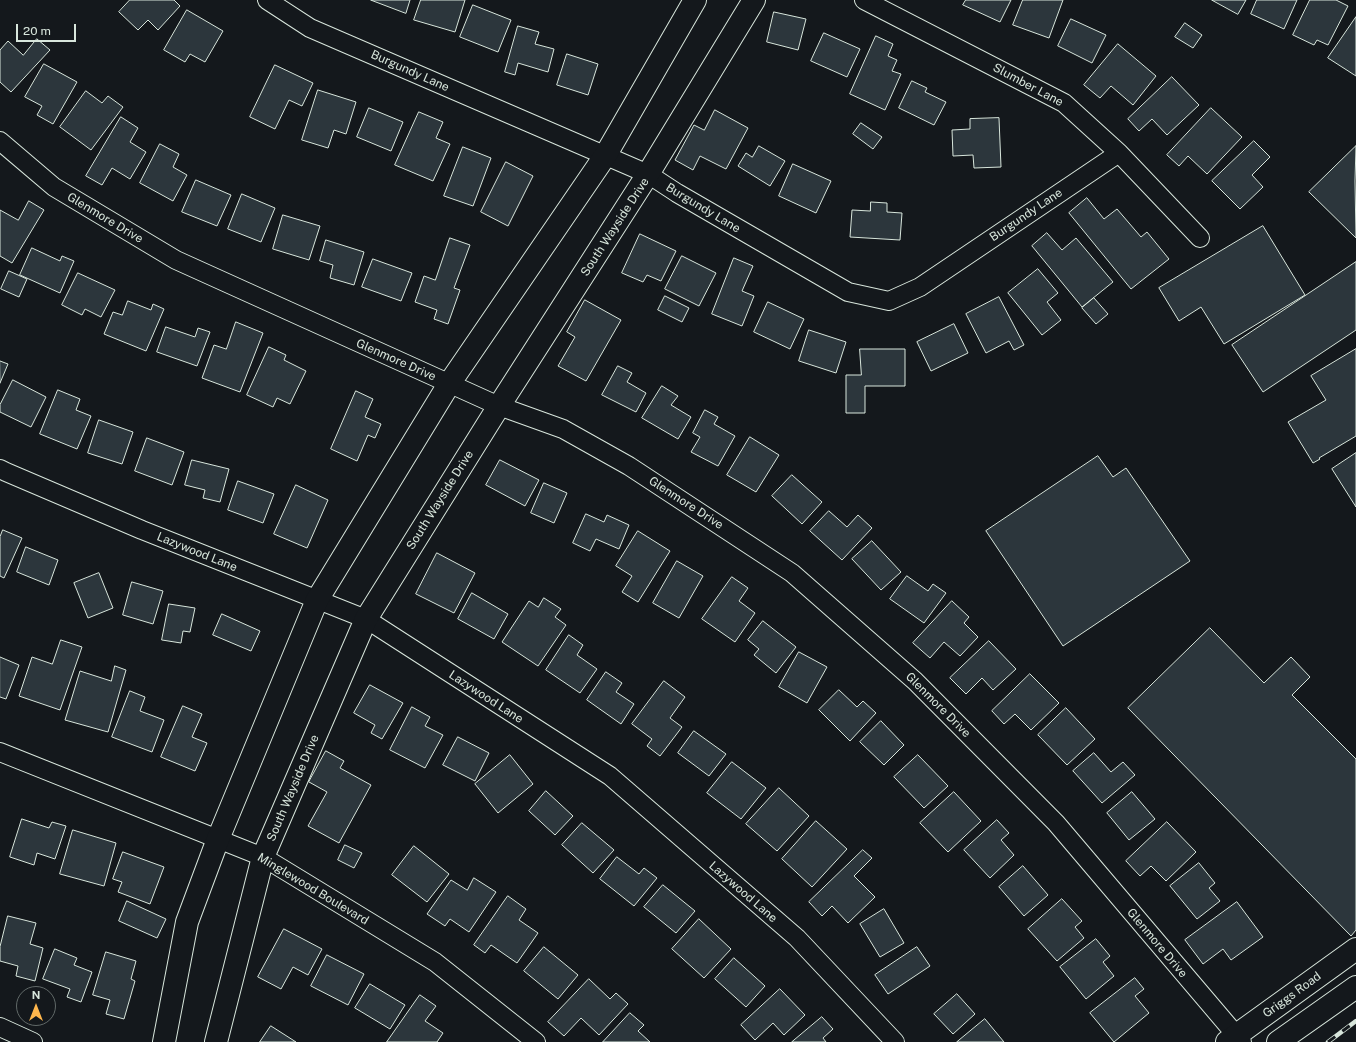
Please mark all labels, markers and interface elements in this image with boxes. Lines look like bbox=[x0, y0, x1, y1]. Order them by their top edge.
scale bar bbox=[18, 16, 78, 42]
text: 20 m bbox=[23, 24, 51, 38]
street label: Burgundy Lane bbox=[369, 47, 451, 95]
street label: Slumber Lane bbox=[990, 60, 1066, 110]
street label: South Wayside Drive bbox=[578, 175, 652, 279]
street label: Burgundy Lane bbox=[663, 180, 743, 236]
street label: Burgundy Lane bbox=[987, 185, 1065, 245]
street label: Glenmore Drive bbox=[64, 190, 146, 246]
street label: Glenmore Drive bbox=[354, 336, 438, 384]
street label: South Wayside Drive bbox=[404, 448, 476, 552]
street label: Glenmore Drive bbox=[646, 474, 726, 532]
street label: Lazywood Lane bbox=[155, 529, 239, 575]
street label: Lazywood Lane bbox=[446, 668, 526, 726]
street label: Glenmore Drive bbox=[902, 669, 974, 741]
street label: South Wayside Drive bbox=[264, 732, 322, 844]
street label: Minglewood Boulevard bbox=[255, 850, 371, 928]
street label: Lazywood Lane bbox=[706, 859, 780, 925]
street label: Glenmore Drive bbox=[1124, 905, 1190, 981]
street label: Griggs Road bbox=[1260, 969, 1324, 1021]
north arrow bbox=[16, 986, 56, 1026]
text: N bbox=[32, 989, 40, 1001]

